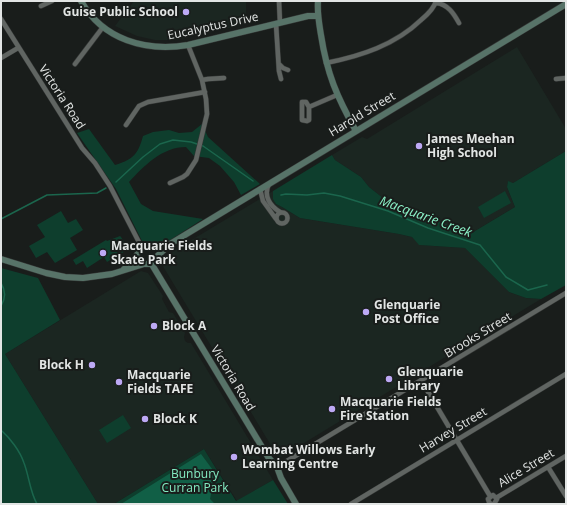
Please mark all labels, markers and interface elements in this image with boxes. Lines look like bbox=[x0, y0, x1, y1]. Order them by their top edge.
place label: Guise Public School bbox=[63, 3, 178, 20]
marker: Guise Public School bbox=[181, 7, 191, 17]
street label: Eucalyptus Drive bbox=[166, 8, 260, 43]
street label: Victoria Road bbox=[35, 61, 90, 132]
street label: Harold Street bbox=[325, 87, 398, 140]
place label: James Meehan High School bbox=[426, 130, 515, 161]
marker: James Meehan High School bbox=[414, 141, 424, 151]
water label: Macquarie Creek bbox=[377, 191, 475, 241]
place label: Macquarie Fields Skate Park bbox=[111, 237, 212, 268]
marker: Macquarie Fields Skate Park bbox=[98, 248, 108, 258]
place label: Glenquarie Post Office bbox=[374, 296, 440, 327]
marker: Glenquarie Post Office bbox=[361, 307, 371, 317]
street label: Brooks Street bbox=[441, 308, 515, 361]
place label: Block A bbox=[162, 317, 207, 334]
marker: Block A bbox=[149, 321, 159, 331]
street label: Victoria Road bbox=[207, 342, 260, 414]
place label: Block H bbox=[39, 356, 84, 373]
marker: Block H bbox=[87, 360, 97, 370]
place label: Glenquarie Library bbox=[397, 363, 463, 394]
place label: Macquarie Fields TAFE bbox=[127, 366, 193, 397]
marker: Glenquarie Library bbox=[384, 374, 394, 384]
marker: Macquarie Fields TAFE bbox=[114, 377, 124, 387]
place label: Macquarie Fields Fire Station bbox=[340, 393, 441, 424]
street label: Harvey Street bbox=[416, 403, 490, 456]
marker: Macquarie Fields Fire Station bbox=[327, 404, 337, 414]
place label: Block K bbox=[153, 410, 197, 427]
marker: Block K bbox=[140, 414, 150, 424]
place label: Wombat Willows Early Learning Centre bbox=[242, 441, 375, 472]
street label: Alice Street bbox=[494, 444, 557, 491]
marker: Wombat Willows Early Learning Centre bbox=[229, 452, 239, 462]
park label: Bunbury Curran Park bbox=[162, 465, 229, 496]

